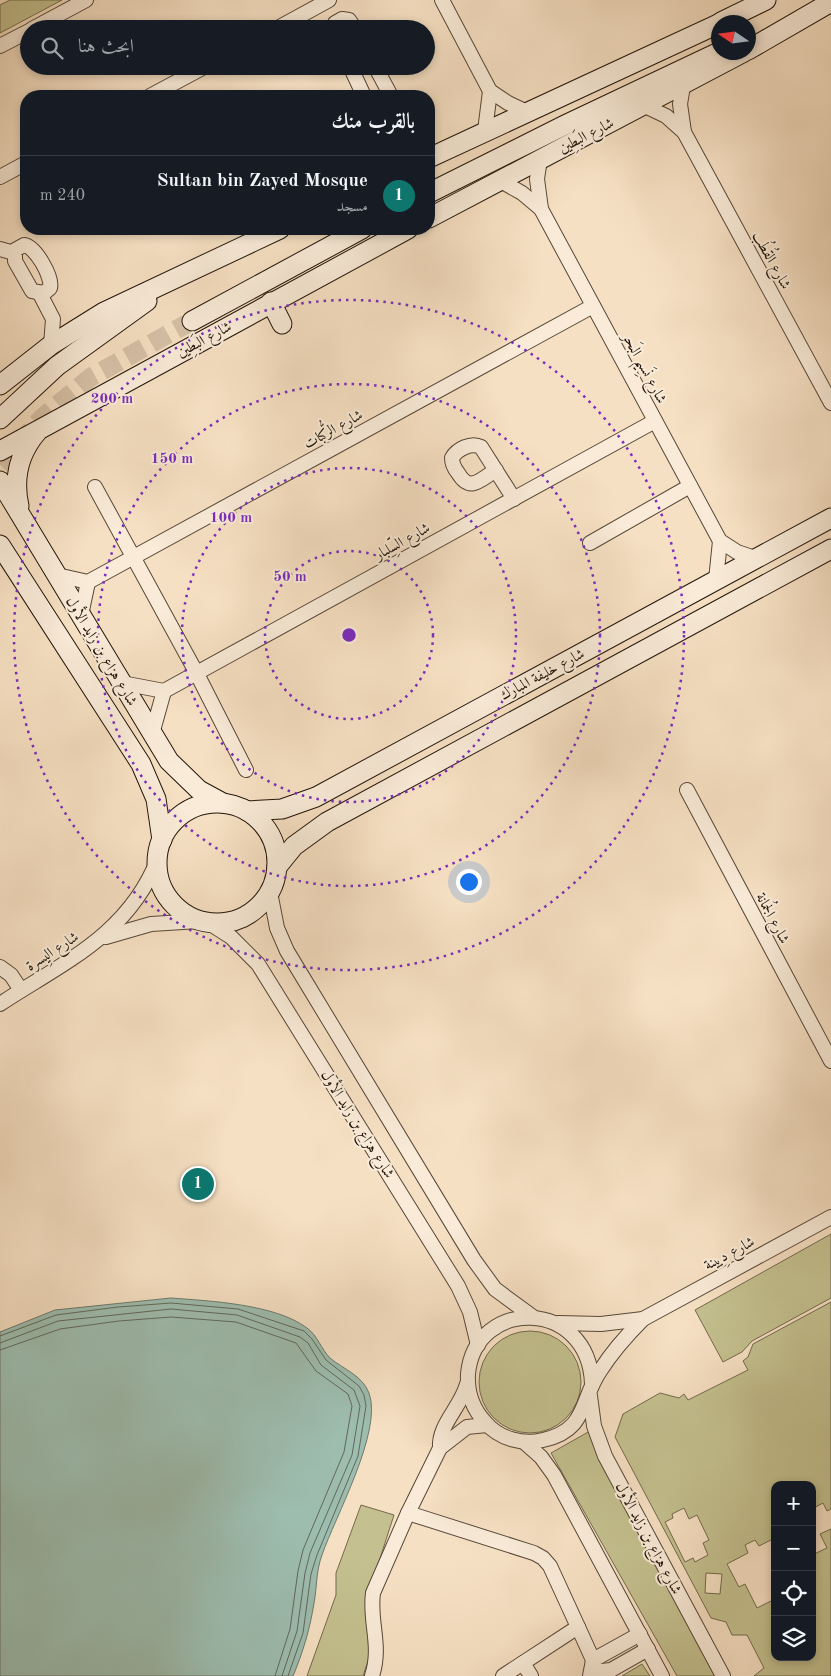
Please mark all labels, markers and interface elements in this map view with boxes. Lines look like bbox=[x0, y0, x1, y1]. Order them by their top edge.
north arrow bbox=[711, 15, 756, 60]
search box bbox=[20, 20, 435, 75]
icon: search bbox=[38, 34, 66, 62]
text: ابحث هنا bbox=[78, 38, 134, 57]
text: بالقرب منك bbox=[332, 112, 415, 133]
street label: شارع البَطِين bbox=[555, 112, 618, 160]
text: Sultan bin Zayed Mosque bbox=[157, 172, 368, 191]
text: 240 m bbox=[40, 188, 85, 204]
text: 1 bbox=[394, 188, 404, 204]
text: مسجد bbox=[337, 199, 368, 215]
street label: شارع القُطُب bbox=[745, 226, 799, 294]
street label: شارع البَطِين bbox=[173, 315, 236, 364]
street label: شارع نَسِيم البَحر bbox=[613, 327, 673, 409]
text: 200 m bbox=[91, 392, 133, 407]
street label: شارع الرُّكبات bbox=[298, 401, 368, 456]
text: 150 m bbox=[151, 452, 193, 467]
text: 100 m bbox=[210, 511, 252, 526]
street label: شارع السِّلبار bbox=[368, 517, 435, 568]
text: 50 m bbox=[273, 570, 307, 585]
street label: شارع هزاع بن زايد الأول bbox=[59, 592, 143, 711]
centre of rings bbox=[340, 626, 358, 644]
street label: شارع خليفة المبارك bbox=[498, 646, 589, 707]
your location bbox=[456, 869, 482, 895]
street label: شارع الجُمانة bbox=[749, 888, 797, 948]
street label: شارع اليِسرة bbox=[24, 930, 84, 978]
street label: شارع هزاع بن زايد الأول bbox=[314, 1065, 400, 1184]
pin: 1 bbox=[182, 1165, 214, 1203]
street label: شارع دِيينة bbox=[702, 1235, 759, 1277]
street label: شارع هزاع بن زايد الأول bbox=[608, 1478, 688, 1599]
map controls bbox=[771, 1481, 816, 1661]
button: + bbox=[771, 1481, 816, 1526]
button: − bbox=[771, 1526, 816, 1571]
button: locate bbox=[771, 1571, 816, 1616]
button: layers bbox=[771, 1616, 816, 1661]

